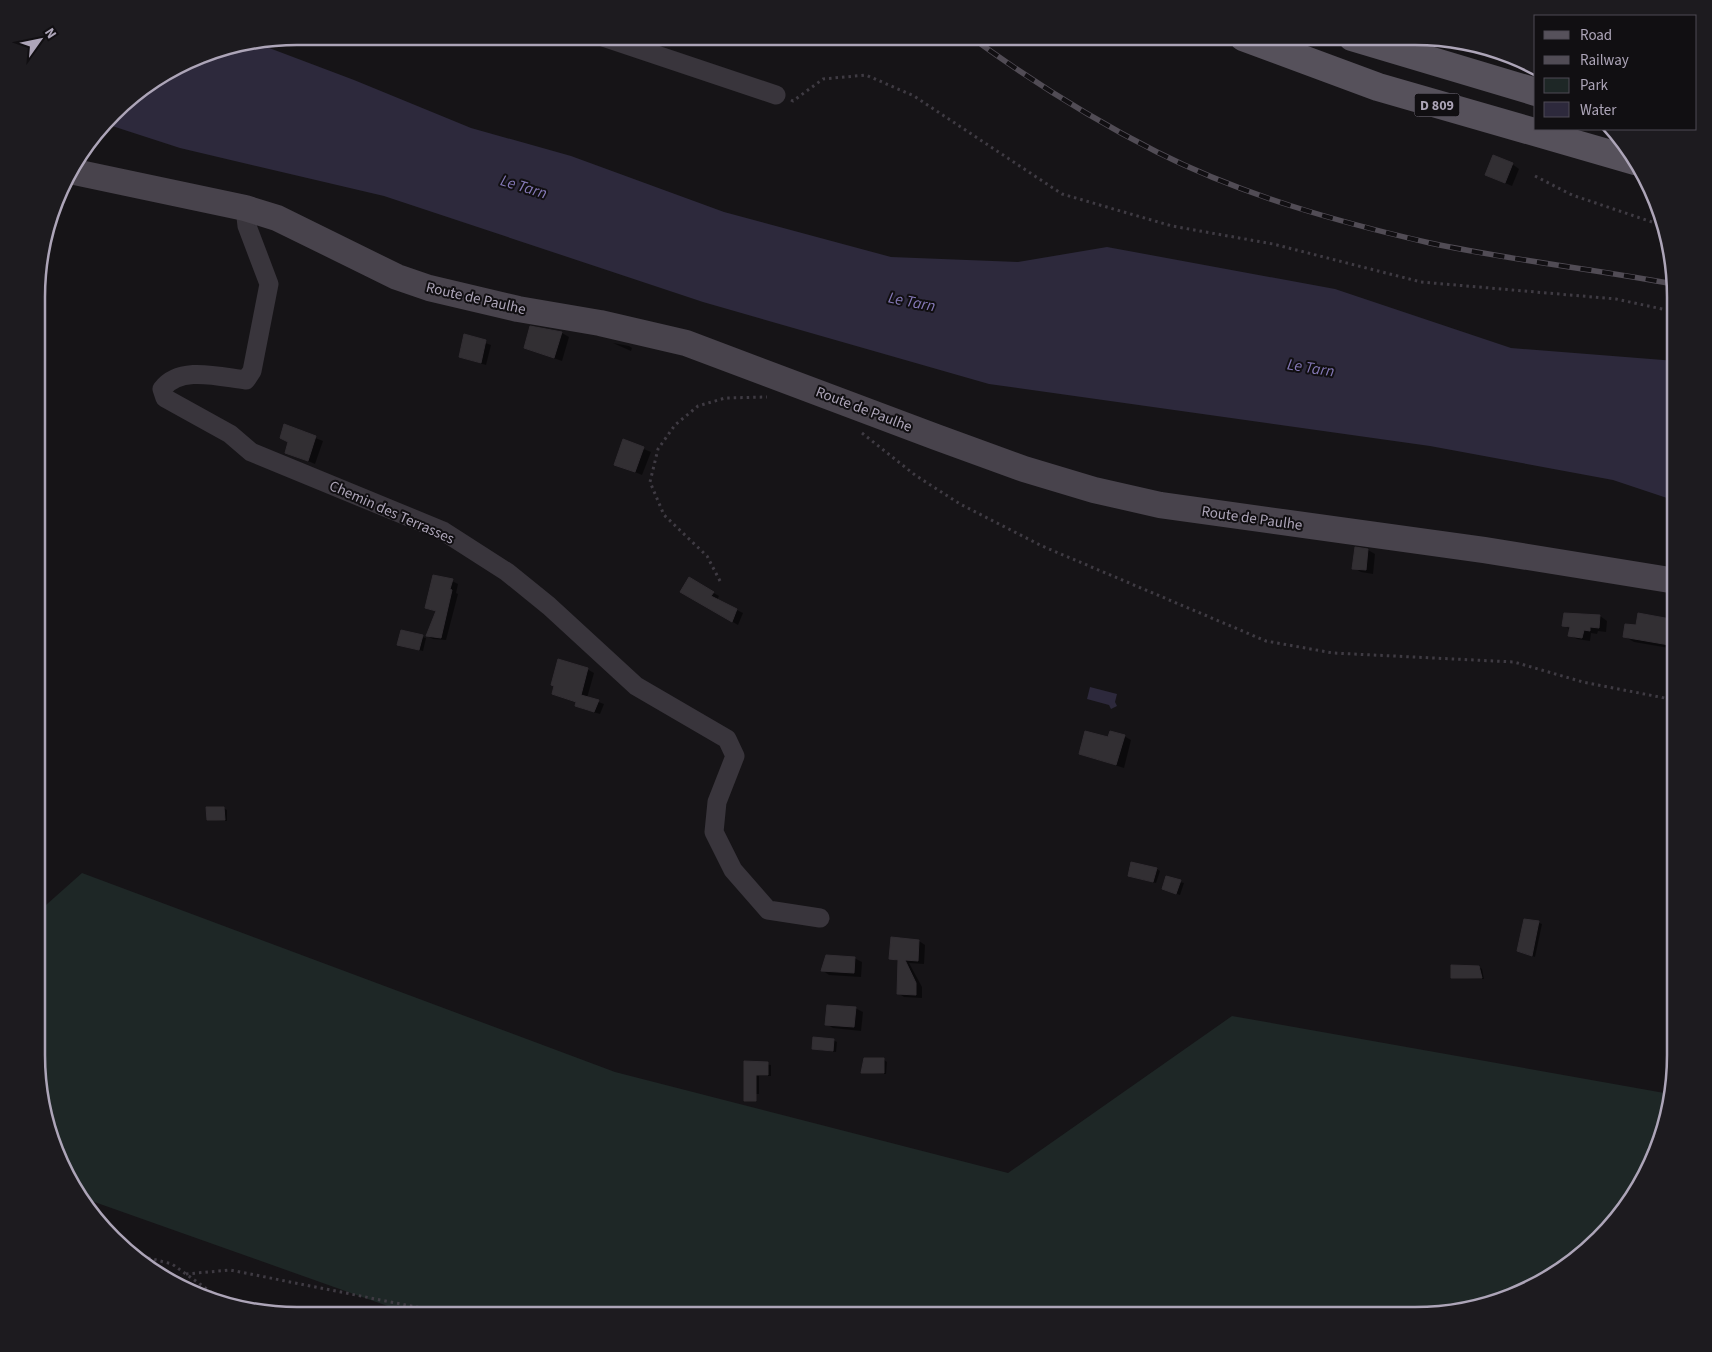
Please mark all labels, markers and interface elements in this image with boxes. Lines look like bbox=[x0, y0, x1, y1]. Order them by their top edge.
north arrow bbox=[15, 15, 65, 65]
legend bbox=[1534, 15, 1697, 130]
text: N bbox=[39, 24, 61, 43]
text: Road bbox=[1580, 25, 1612, 46]
text: Railway bbox=[1580, 50, 1629, 71]
text: Park bbox=[1580, 75, 1609, 96]
road number: D 809 bbox=[1414, 94, 1460, 116]
text: Water bbox=[1580, 100, 1617, 121]
water label: Le Tarn bbox=[498, 169, 550, 204]
street label: Route de Paulhe bbox=[424, 277, 528, 320]
water label: Le Tarn bbox=[886, 287, 937, 317]
water label: Le Tarn bbox=[1286, 353, 1336, 383]
street label: Route de Paulhe bbox=[813, 381, 915, 438]
street label: Chemin des Terrasses bbox=[326, 475, 458, 549]
street label: Route de Paulhe bbox=[1200, 501, 1304, 536]

